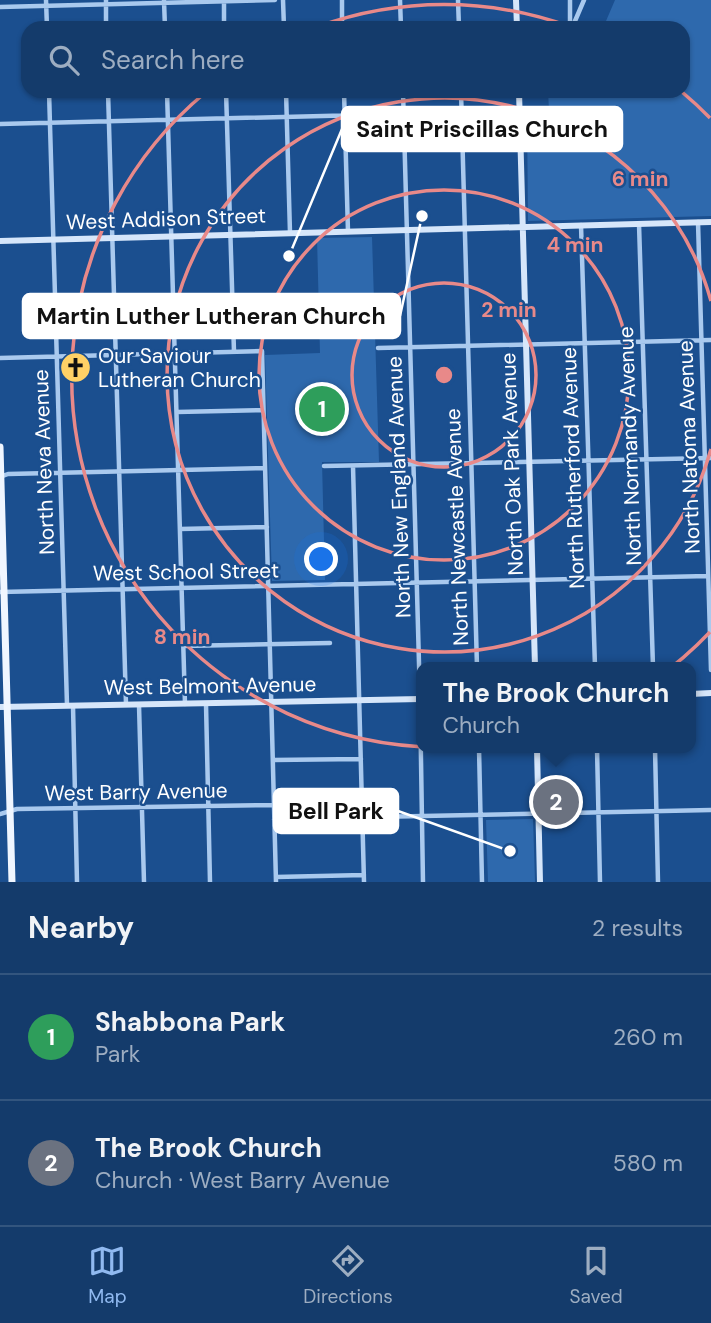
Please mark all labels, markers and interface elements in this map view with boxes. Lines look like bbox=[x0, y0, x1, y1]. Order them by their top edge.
search box bbox=[21, 21, 690, 98]
icon: search bbox=[45, 41, 83, 79]
text: Search here bbox=[101, 43, 244, 77]
callout: Saint Priscillas Church bbox=[342, 107, 622, 151]
text: Saint Priscillas Church bbox=[356, 114, 608, 144]
text: 6 min bbox=[612, 165, 668, 193]
street label: West Addison Street bbox=[66, 202, 266, 236]
text: 4 min bbox=[546, 231, 604, 259]
callout: Martin Luther Lutheran Church bbox=[23, 294, 400, 338]
text: 2 min bbox=[481, 296, 537, 324]
text: Martin Luther Lutheran Church bbox=[36, 301, 386, 331]
street label: North Normandy Avenue bbox=[612, 326, 648, 566]
street label: North Natoma Avenue bbox=[671, 340, 707, 554]
place label: Our Saviour Lutheran Church bbox=[98, 342, 261, 394]
street label: North Rutherford Avenue bbox=[555, 347, 591, 589]
church icon: Our Saviour Lutheran Church bbox=[58, 351, 92, 385]
street label: North Oak Park Avenue bbox=[494, 352, 530, 576]
street label: North New England Avenue bbox=[380, 355, 418, 618]
centre of rings bbox=[432, 363, 456, 387]
street label: North Neva Avenue bbox=[27, 369, 61, 555]
pin: 1 bbox=[299, 383, 345, 435]
street label: North Newcastle Avenue bbox=[439, 408, 475, 646]
your location bbox=[304, 542, 338, 576]
street label: West School Street bbox=[93, 556, 279, 588]
text: 8 min bbox=[154, 623, 210, 651]
popup bbox=[416, 662, 696, 753]
street label: West Belmont Avenue bbox=[103, 670, 317, 702]
text: The Brook Church bbox=[443, 676, 669, 710]
text: Church bbox=[443, 710, 520, 740]
street label: West Barry Avenue bbox=[44, 776, 228, 808]
pin: 2 bbox=[533, 776, 579, 828]
callout: Bell Park bbox=[274, 789, 398, 833]
text: Bell Park bbox=[288, 796, 384, 826]
text: Nearby bbox=[28, 908, 134, 947]
text: 2 results bbox=[592, 913, 683, 943]
text: Shabbona Park bbox=[95, 1005, 285, 1039]
text: 1 bbox=[47, 1022, 55, 1052]
text: 260 m bbox=[613, 1022, 683, 1052]
text: Park bbox=[95, 1039, 140, 1069]
text: The Brook Church bbox=[95, 1131, 322, 1165]
text: 2 bbox=[44, 1148, 58, 1178]
text: 580 m bbox=[613, 1148, 683, 1178]
text: Church · West Barry Avenue bbox=[95, 1165, 390, 1195]
tab: Map bbox=[88, 1242, 127, 1309]
tab: Directions bbox=[303, 1242, 393, 1309]
tab: Saved bbox=[569, 1242, 623, 1309]

